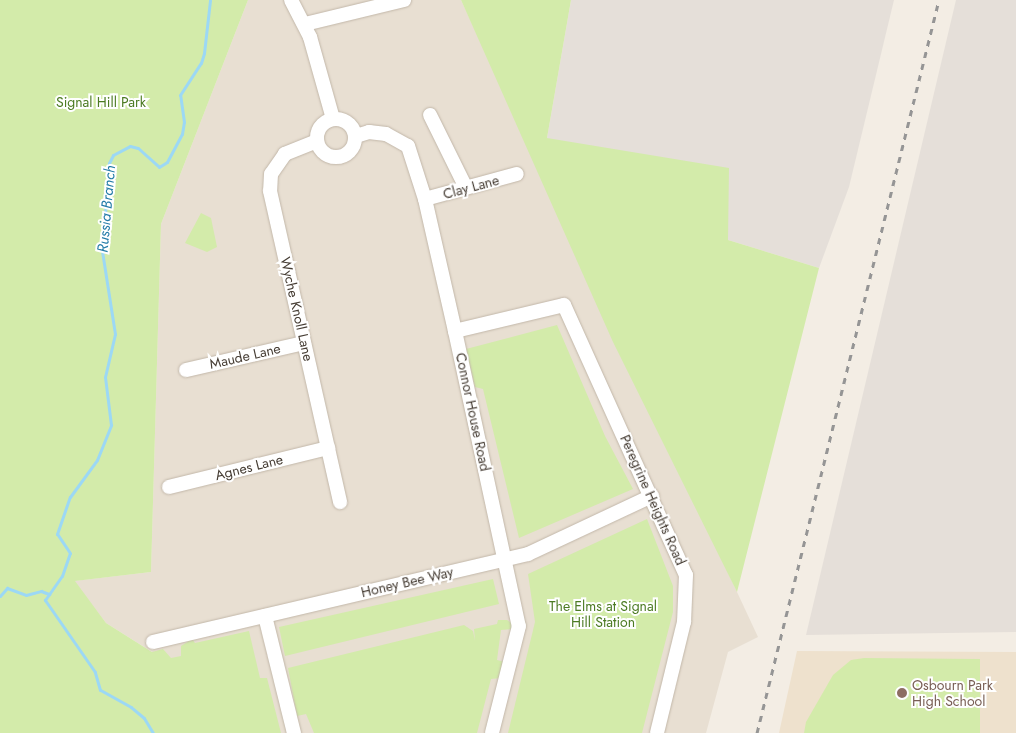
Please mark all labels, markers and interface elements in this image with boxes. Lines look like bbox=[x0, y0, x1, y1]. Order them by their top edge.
park label: Signal Hill Park bbox=[56, 94, 146, 110]
water label: Russia Branch bbox=[94, 165, 120, 253]
street label: Clay Lane bbox=[441, 171, 501, 203]
street label: Wyche Knoll Lane bbox=[277, 255, 317, 363]
street label: Maude Lane bbox=[208, 340, 282, 372]
street label: Connor House Road bbox=[452, 351, 494, 473]
street label: Peregrine Heights Road bbox=[617, 432, 689, 568]
street label: Agnes Lane bbox=[213, 450, 285, 484]
street label: Honey Bee Way bbox=[359, 563, 455, 601]
park label: The Elms at Signal Hill Station bbox=[549, 598, 657, 630]
place label: Osbourn Park High School bbox=[912, 677, 993, 710]
marker: Osbourn Park High School bbox=[896, 687, 908, 699]

